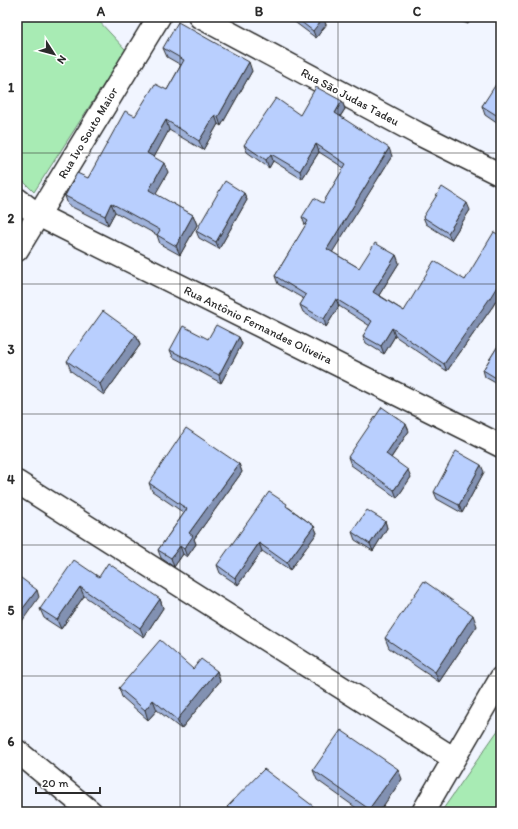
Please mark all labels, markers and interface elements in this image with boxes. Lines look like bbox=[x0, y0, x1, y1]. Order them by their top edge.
text: A bbox=[96, 4, 106, 19]
text: B bbox=[255, 4, 264, 19]
text: C bbox=[413, 4, 422, 19]
north arrow bbox=[34, 34, 74, 74]
text: N bbox=[54, 53, 69, 66]
street label: Rua São Judas Tadeu bbox=[299, 65, 402, 129]
text: 1 bbox=[8, 80, 14, 95]
street label: Rua Ivo Souto Maior bbox=[55, 85, 121, 181]
text: 2 bbox=[8, 211, 15, 226]
street label: Rua Antônio Fernandes Oliveira bbox=[182, 283, 335, 367]
text: 3 bbox=[7, 342, 15, 357]
text: 4 bbox=[7, 472, 15, 487]
text: 5 bbox=[8, 603, 15, 618]
text: 6 bbox=[8, 734, 15, 749]
scale bar bbox=[36, 769, 100, 795]
text: 20 m bbox=[42, 776, 69, 790]

